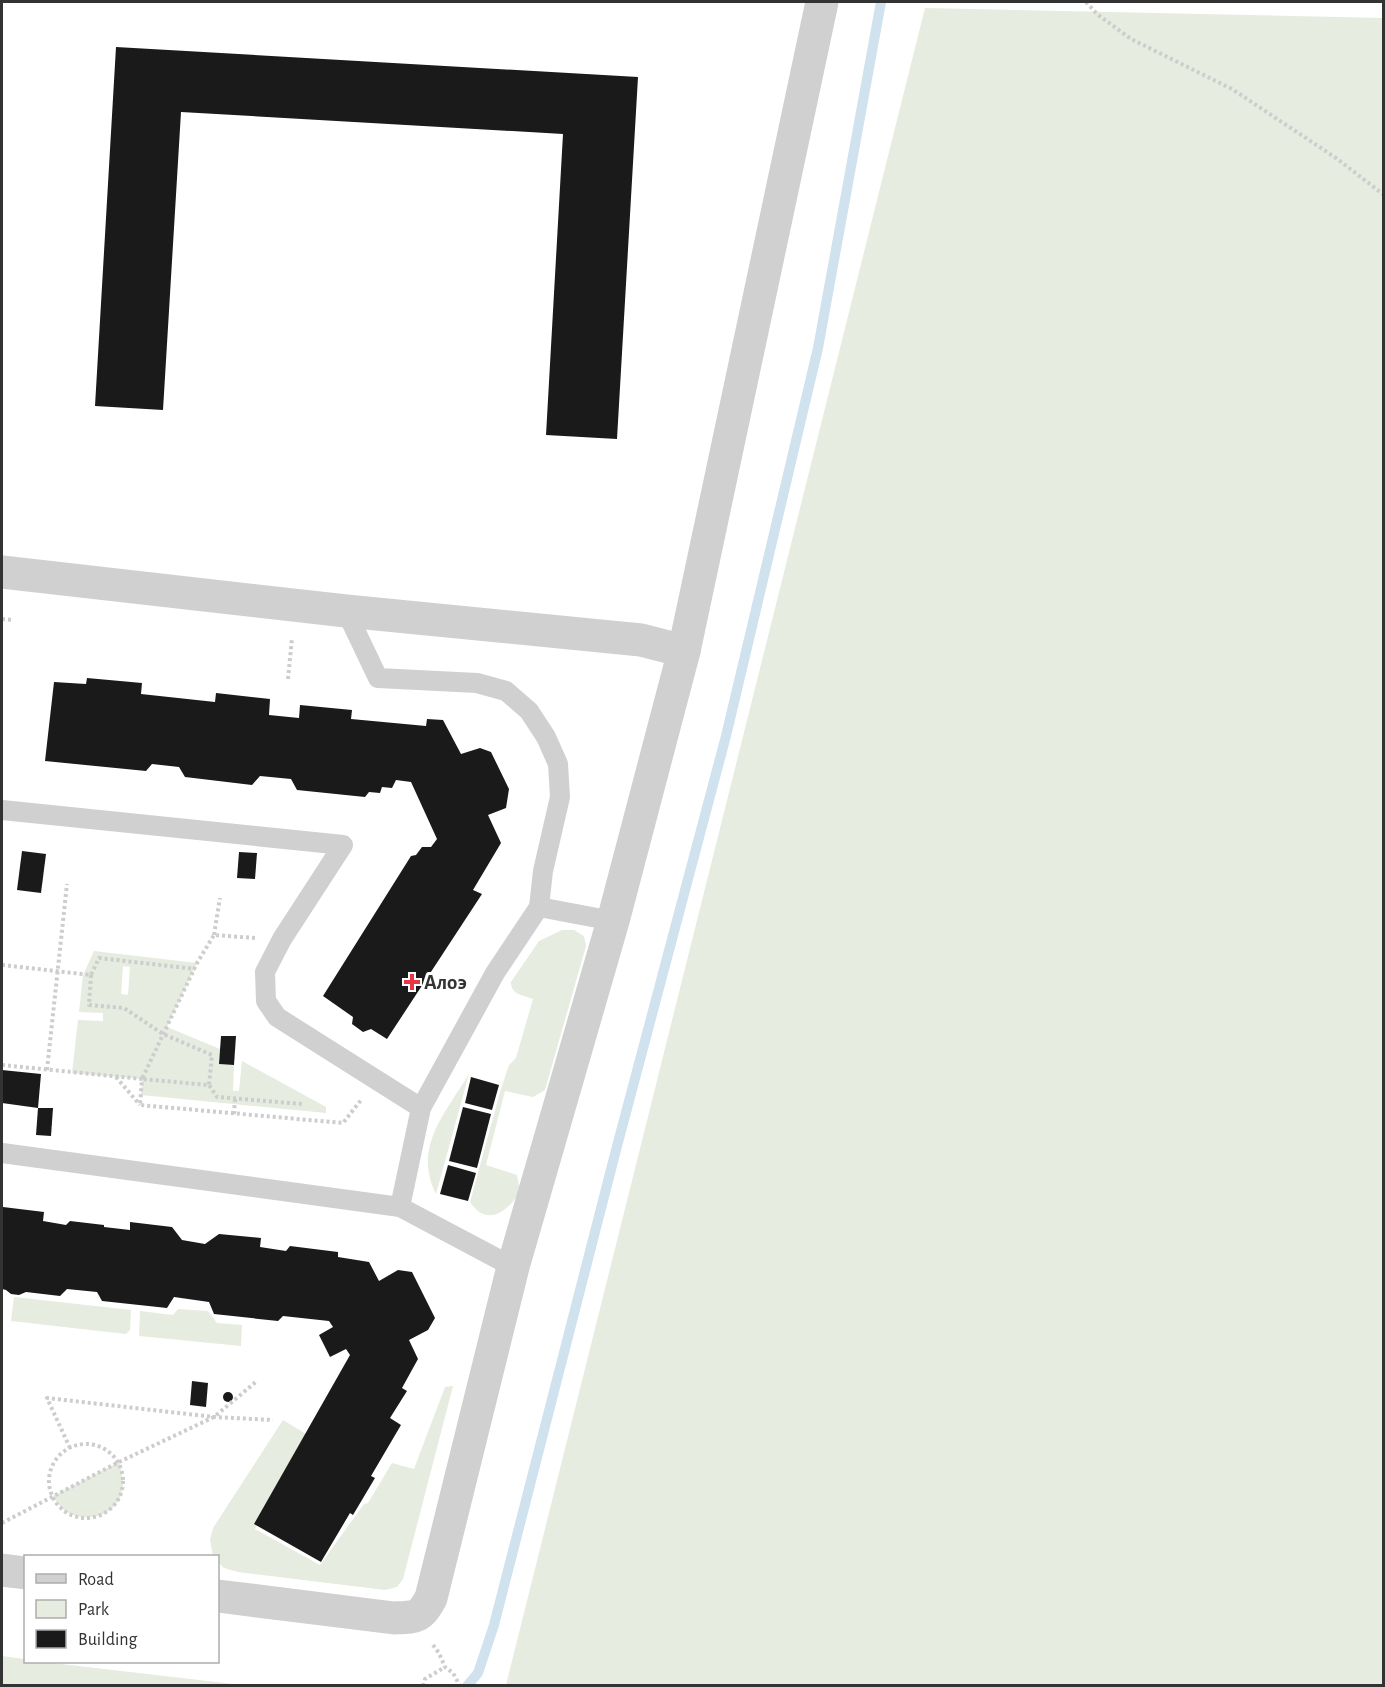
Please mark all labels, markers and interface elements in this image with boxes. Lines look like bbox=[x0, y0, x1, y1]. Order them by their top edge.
place label: Алоэ bbox=[424, 972, 467, 993]
marker: Алоэ bbox=[405, 975, 419, 989]
legend bbox=[24, 1555, 219, 1663]
text: Road bbox=[78, 1571, 114, 1589]
text: Park bbox=[78, 1601, 110, 1619]
text: Building bbox=[78, 1631, 138, 1649]

